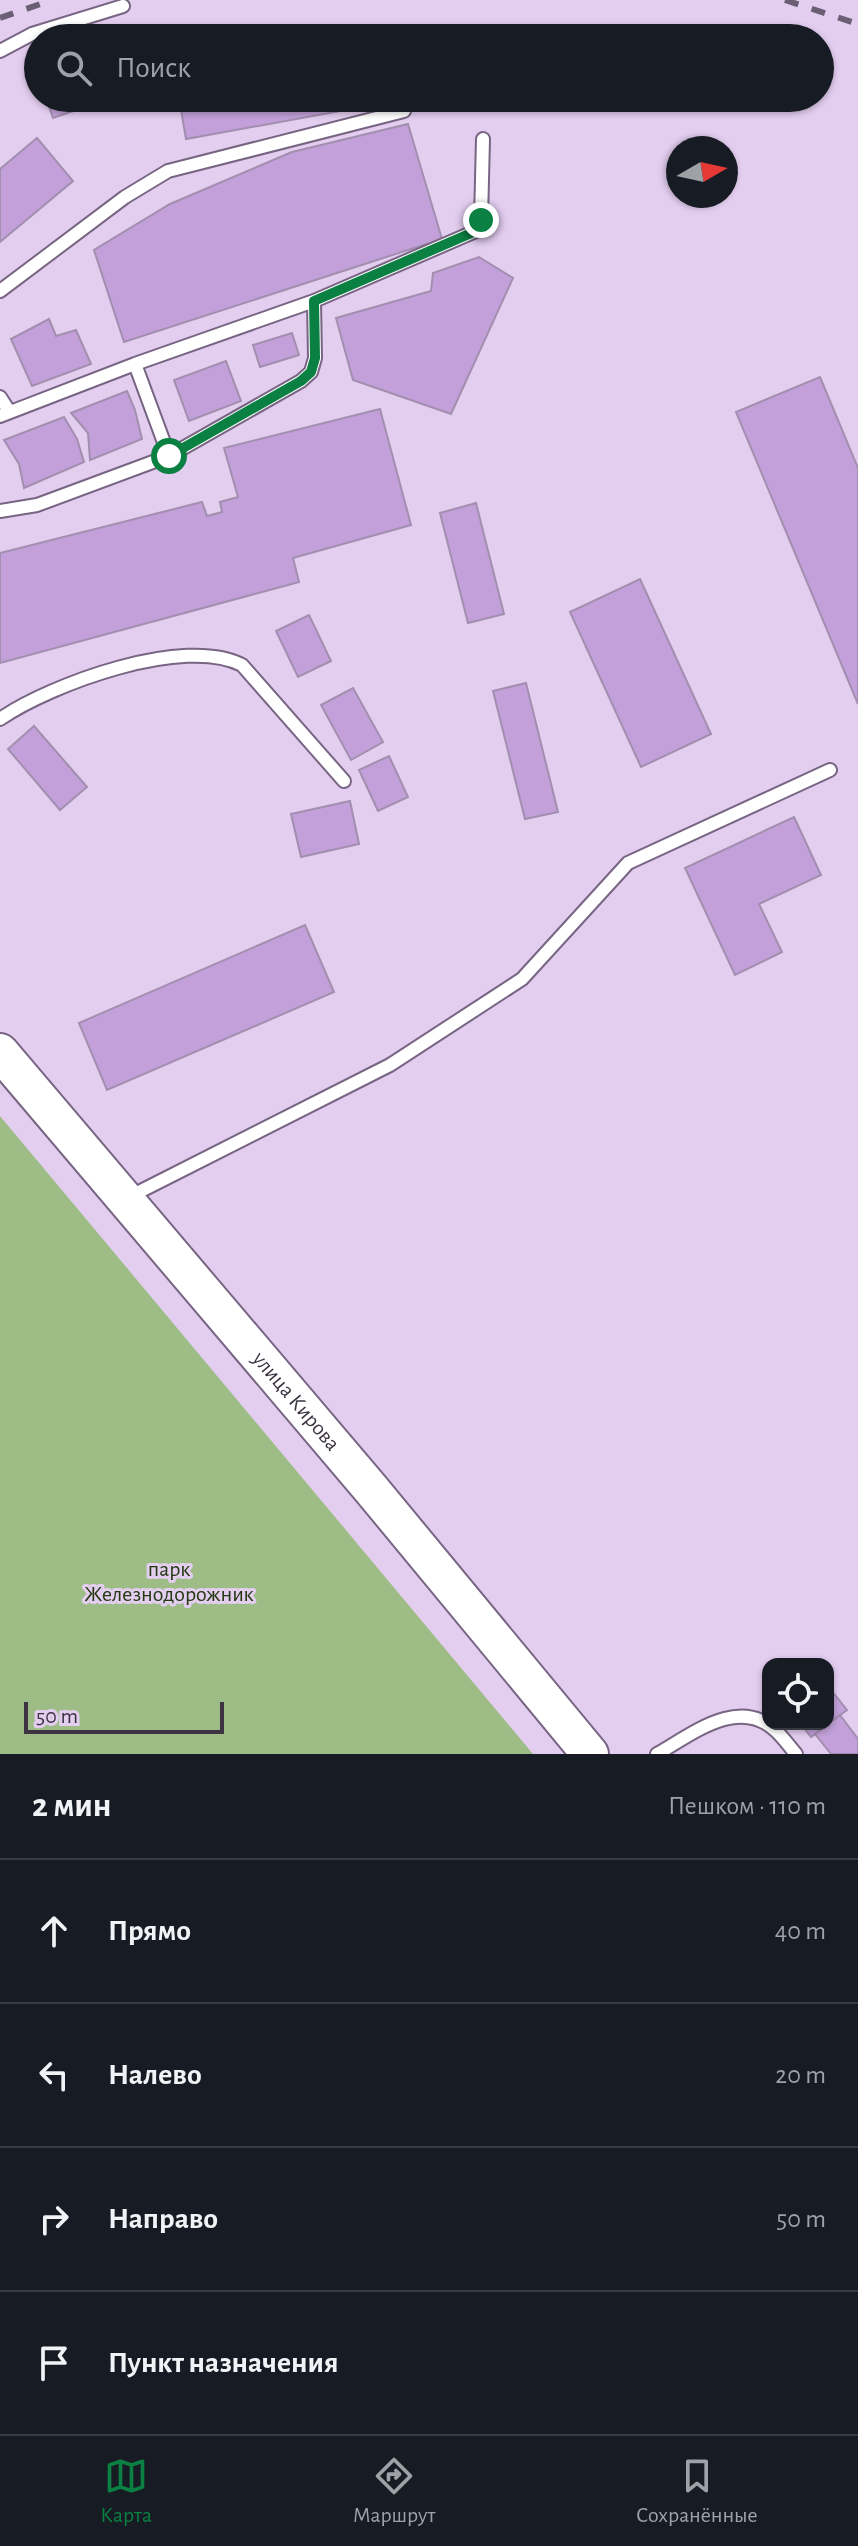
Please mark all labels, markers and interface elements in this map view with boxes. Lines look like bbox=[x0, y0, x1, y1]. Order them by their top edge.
search box bbox=[24, 24, 834, 112]
icon: search bbox=[52, 46, 96, 90]
text: Поиск bbox=[116, 53, 191, 83]
north arrow bbox=[666, 136, 738, 208]
route end bbox=[463, 202, 499, 238]
route start bbox=[151, 438, 187, 474]
street label: улица Кирова bbox=[248, 1347, 344, 1455]
park label: парк Железнодорожник bbox=[84, 1558, 254, 1605]
map controls bbox=[762, 1658, 834, 1730]
button: locate bbox=[762, 1658, 834, 1730]
scale bar bbox=[24, 1698, 224, 1734]
text: 50 m bbox=[36, 1705, 78, 1727]
text: 2 мин bbox=[32, 1789, 112, 1823]
text: Пешком · 110 m bbox=[668, 1793, 826, 1819]
icon: ahead bbox=[32, 1909, 76, 1953]
text: Прямо bbox=[108, 1916, 191, 1946]
text: 40 m bbox=[775, 1918, 826, 1944]
icon: left bbox=[32, 2053, 76, 2097]
text: Налево bbox=[108, 2060, 202, 2090]
text: 20 m bbox=[775, 2062, 826, 2088]
icon: right bbox=[32, 2197, 76, 2241]
text: Направо bbox=[108, 2204, 218, 2234]
text: 50 m bbox=[776, 2206, 826, 2232]
icon: arrive bbox=[32, 2341, 76, 2385]
text: Пункт назначения bbox=[108, 2348, 339, 2378]
tab: Карта bbox=[100, 2454, 152, 2528]
tab: Маршрут bbox=[353, 2454, 435, 2528]
tab: Сохранённые bbox=[636, 2454, 758, 2528]

